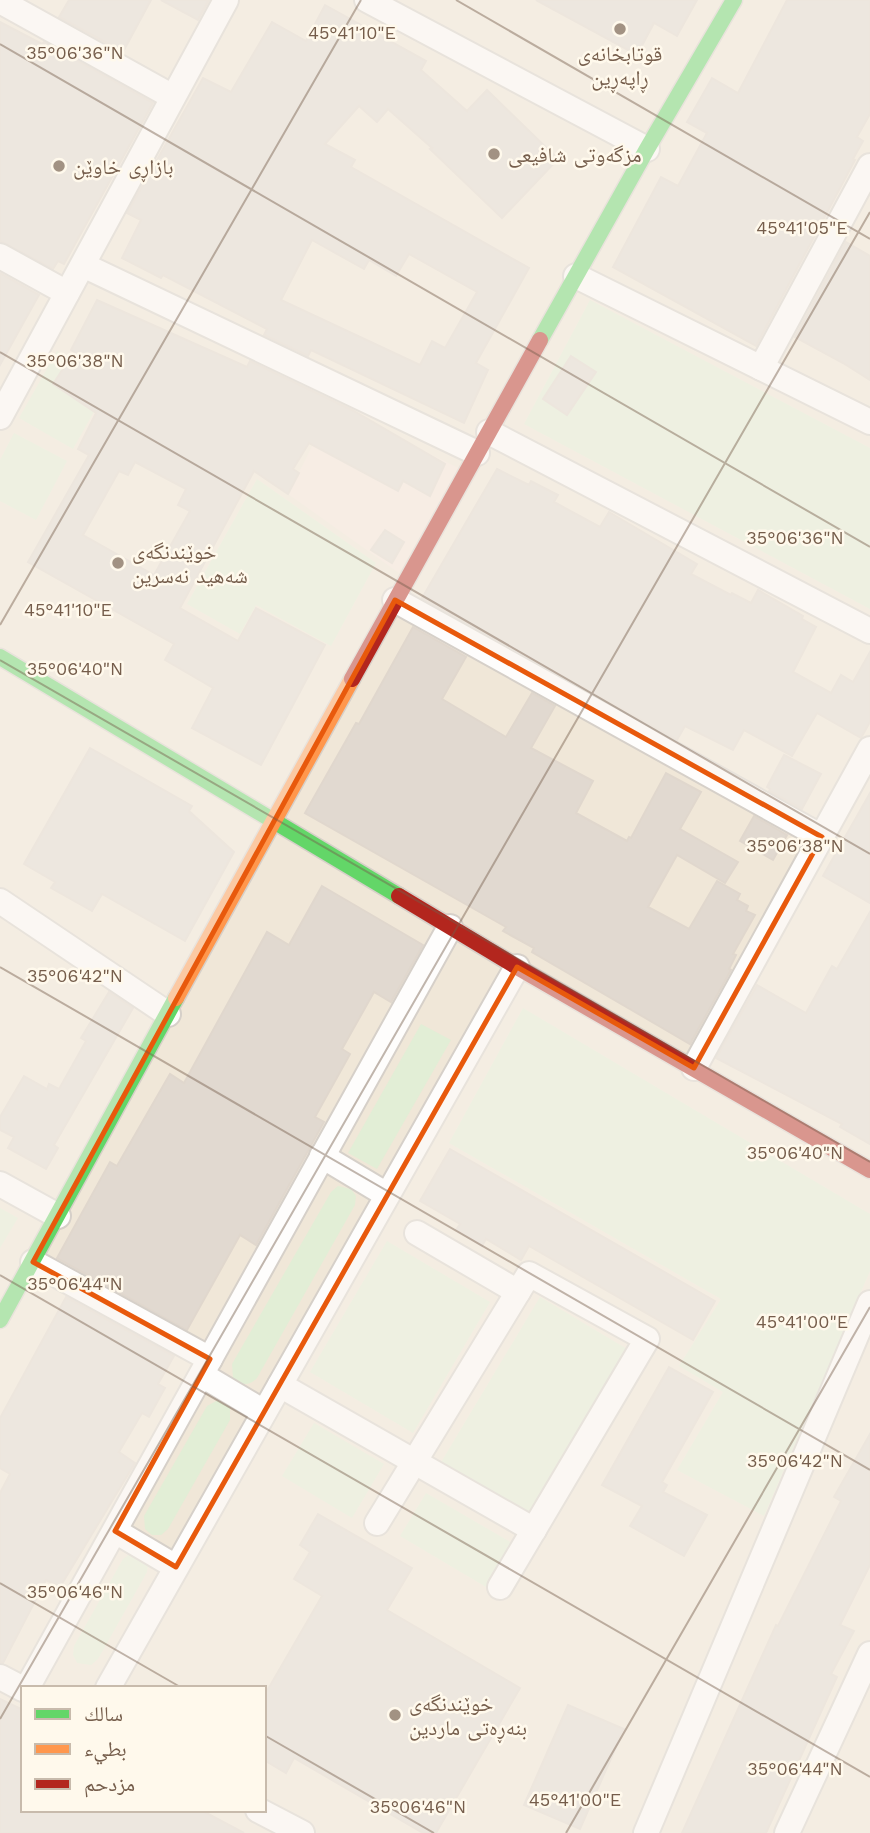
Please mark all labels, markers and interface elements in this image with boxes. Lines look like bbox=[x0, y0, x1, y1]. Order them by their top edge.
marker: قوتابخانەی ڕاپەڕین bbox=[612, 21, 628, 37]
text: 45°41'10"E bbox=[308, 22, 396, 43]
place label: قوتابخانەی ڕاپەڕین bbox=[578, 41, 662, 94]
text: 35°06'36"N bbox=[26, 42, 124, 63]
place label: مزگەوتی شافیعی bbox=[508, 142, 642, 168]
marker: مزگەوتی شافیعی bbox=[486, 146, 502, 162]
place label: بازاڕی خاوێن bbox=[73, 154, 173, 183]
marker: بازاڕی خاوێن bbox=[51, 158, 67, 174]
text: 45°41'05"E bbox=[756, 217, 848, 238]
text: 35°06'38"N bbox=[26, 350, 124, 371]
text: 35°06'36"N bbox=[746, 527, 844, 548]
place label: خوێندنگەی شەهید نەسرین bbox=[132, 539, 248, 589]
marker: خوێندنگەی شەهید نەسرین bbox=[110, 555, 126, 571]
text: 45°41'10"E bbox=[24, 599, 112, 620]
text: 35°06'40"N bbox=[27, 658, 123, 679]
text: 35°06'38"N bbox=[746, 835, 844, 856]
text: 35°06'42"N bbox=[27, 965, 123, 986]
text: 35°06'40"N bbox=[747, 1142, 843, 1163]
text: 35°06'44"N bbox=[27, 1273, 123, 1294]
text: 45°41'00"E bbox=[756, 1311, 848, 1332]
text: 35°06'42"N bbox=[747, 1450, 843, 1471]
text: 35°06'46"N bbox=[27, 1581, 123, 1602]
legend bbox=[21, 1686, 266, 1812]
place label: خوێندنگەی بنەڕەتی ماردین bbox=[409, 1691, 527, 1744]
text: سالك bbox=[84, 1701, 123, 1726]
marker: خوێندنگەی بنەڕەتی ماردین bbox=[387, 1707, 403, 1723]
text: بطيء bbox=[84, 1736, 127, 1765]
text: 35°06'44"N bbox=[747, 1758, 843, 1779]
text: مزدحم bbox=[84, 1771, 135, 1798]
text: 45°41'00"E bbox=[529, 1789, 621, 1810]
text: 35°06'46"N bbox=[370, 1796, 466, 1817]

